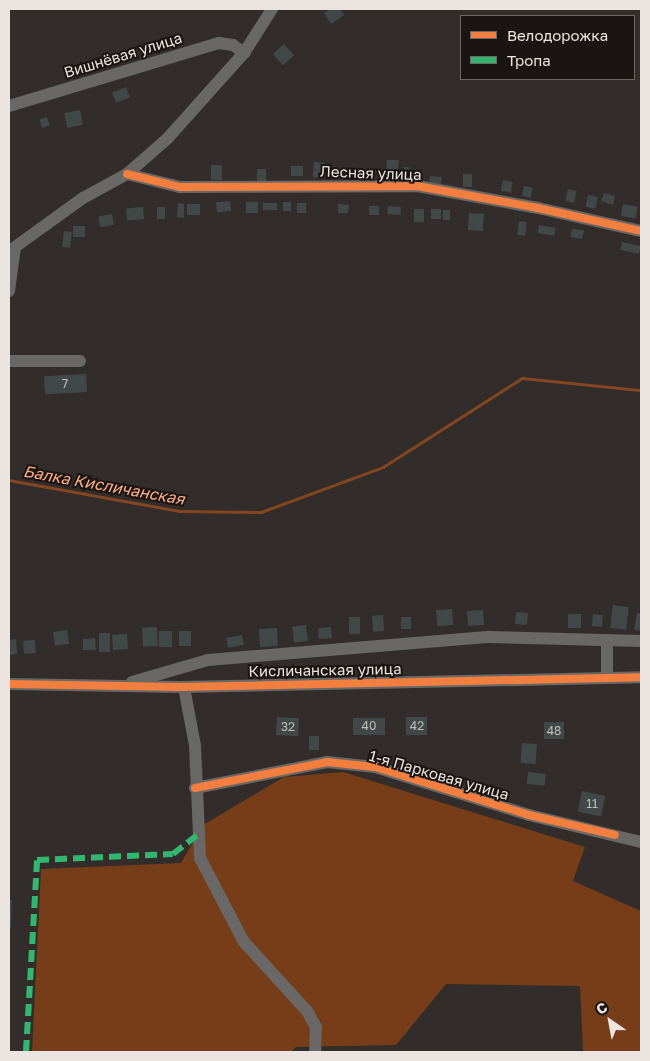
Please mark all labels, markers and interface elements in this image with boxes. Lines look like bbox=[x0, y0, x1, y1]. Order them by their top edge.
legend bbox=[460, 15, 635, 80]
text: Велодорожка bbox=[507, 26, 608, 44]
street label: Вишнёвая улица bbox=[62, 29, 184, 81]
text: Тропа bbox=[507, 51, 551, 69]
street label: Лесная улица bbox=[320, 162, 422, 184]
house number: 7 bbox=[62, 377, 68, 391]
water label: Балка Кисличанская bbox=[22, 461, 186, 509]
street label: Кисличанская улица bbox=[248, 660, 402, 680]
house number: 40 bbox=[362, 719, 376, 733]
house number: 42 bbox=[410, 719, 424, 733]
house number: 32 bbox=[281, 720, 295, 734]
house number: 48 bbox=[547, 724, 561, 738]
street label: 1-я Парковая улица bbox=[367, 746, 511, 804]
house number: 11 bbox=[586, 797, 598, 811]
north arrow bbox=[585, 996, 635, 1046]
text: С bbox=[593, 998, 610, 1018]

